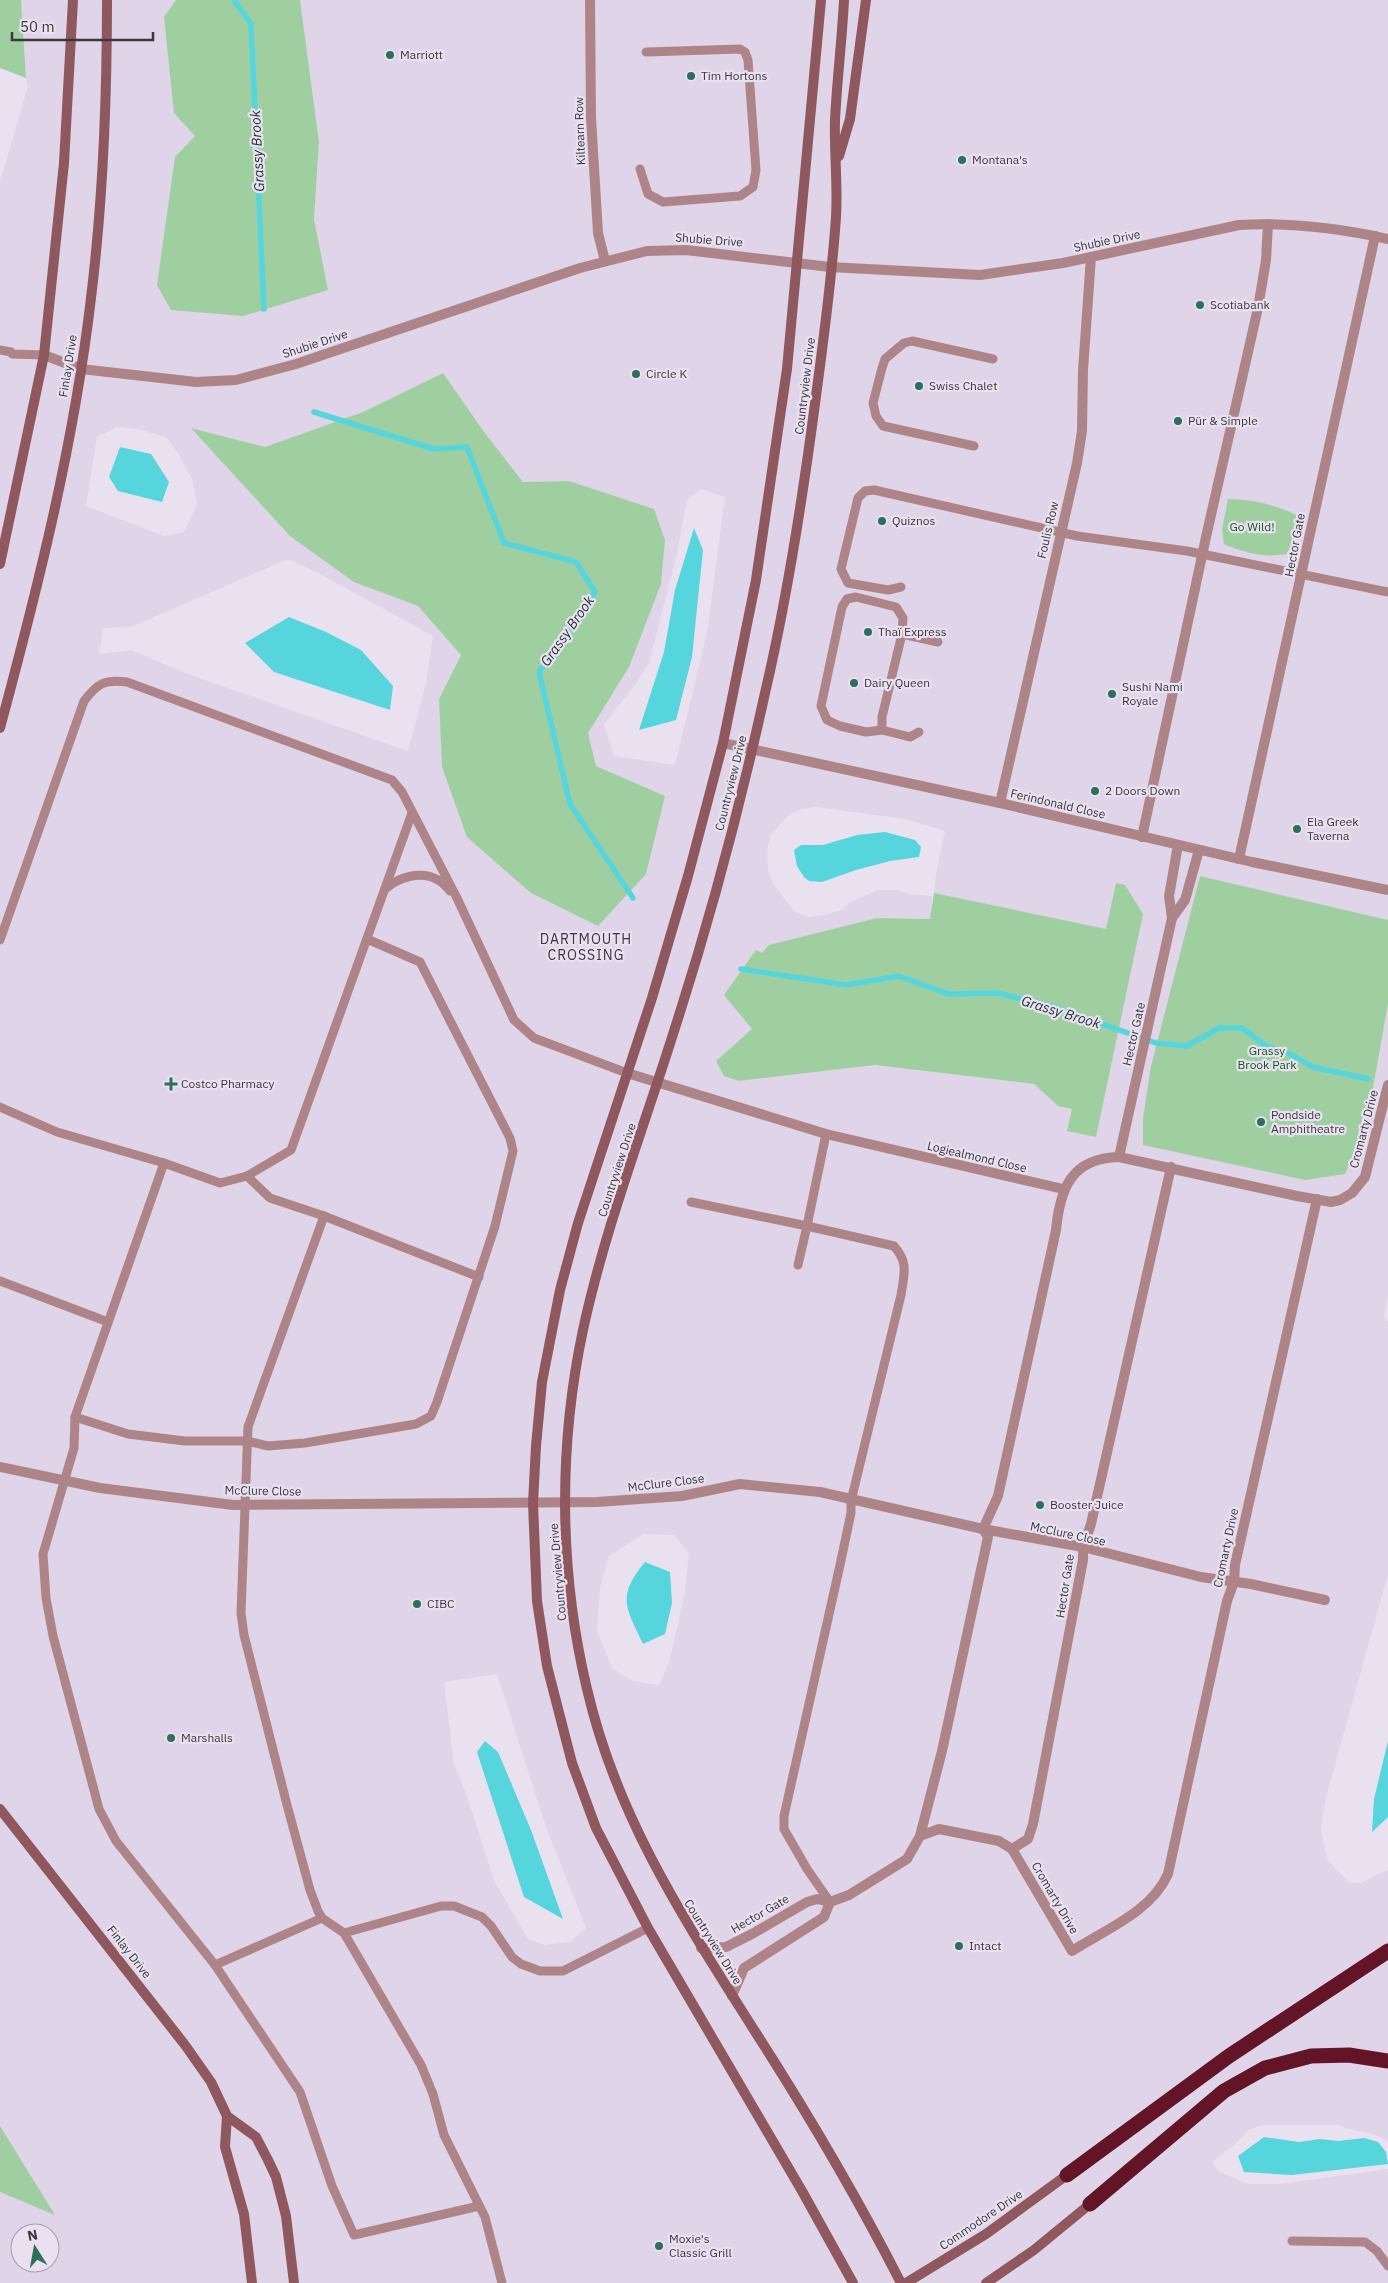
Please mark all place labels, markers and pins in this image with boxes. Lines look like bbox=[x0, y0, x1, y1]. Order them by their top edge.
place label: Marriott bbox=[400, 47, 443, 62]
marker: Marriott bbox=[384, 49, 396, 61]
place label: Tim Hortons bbox=[701, 68, 768, 83]
marker: Tim Hortons bbox=[685, 70, 697, 82]
place label: Montana's bbox=[972, 152, 1028, 167]
marker: Montana's bbox=[956, 154, 968, 166]
place label: Scotiabank bbox=[1210, 297, 1270, 312]
marker: Scotiabank bbox=[1194, 299, 1206, 311]
place label: Circle K bbox=[646, 366, 688, 381]
marker: Circle K bbox=[630, 368, 642, 380]
place label: Swiss Chalet bbox=[929, 378, 997, 393]
marker: Swiss Chalet bbox=[913, 380, 925, 392]
place label: Pür & Simple bbox=[1188, 413, 1258, 428]
marker: Pür & Simple bbox=[1172, 415, 1184, 427]
place label: Quiznos bbox=[892, 513, 935, 528]
marker: Quiznos bbox=[876, 515, 888, 527]
place label: Thaï Express bbox=[878, 624, 947, 639]
marker: Thaï Express bbox=[862, 626, 874, 638]
place label: Dairy Queen bbox=[864, 675, 930, 690]
marker: Dairy Queen bbox=[848, 677, 860, 689]
place label: Sushi Nami Royale bbox=[1122, 679, 1183, 708]
marker: Sushi Nami Royale bbox=[1106, 688, 1118, 700]
place label: 2 Doors Down bbox=[1105, 783, 1180, 798]
marker: 2 Doors Down bbox=[1089, 785, 1101, 797]
place label: Ela Greek Taverna bbox=[1307, 814, 1359, 843]
marker: Ela Greek Taverna bbox=[1291, 823, 1303, 835]
place label: Costco Pharmacy bbox=[181, 1076, 274, 1091]
marker: Costco Pharmacy bbox=[165, 1078, 177, 1090]
place label: Pondside Amphitheatre bbox=[1271, 1107, 1346, 1136]
marker: Pondside Amphitheatre bbox=[1255, 1116, 1267, 1128]
place label: Booster Juice bbox=[1050, 1497, 1124, 1512]
marker: Booster Juice bbox=[1034, 1499, 1046, 1511]
place label: CIBC bbox=[427, 1596, 455, 1611]
marker: CIBC bbox=[411, 1598, 423, 1610]
place label: Marshalls bbox=[181, 1730, 233, 1745]
marker: Marshalls bbox=[165, 1732, 177, 1744]
place label: Intact bbox=[969, 1938, 1001, 1953]
marker: Intact bbox=[953, 1940, 965, 1952]
place label: Moxie's Classic Grill bbox=[669, 2231, 732, 2260]
marker: Moxie's Classic Grill bbox=[653, 2240, 665, 2252]

